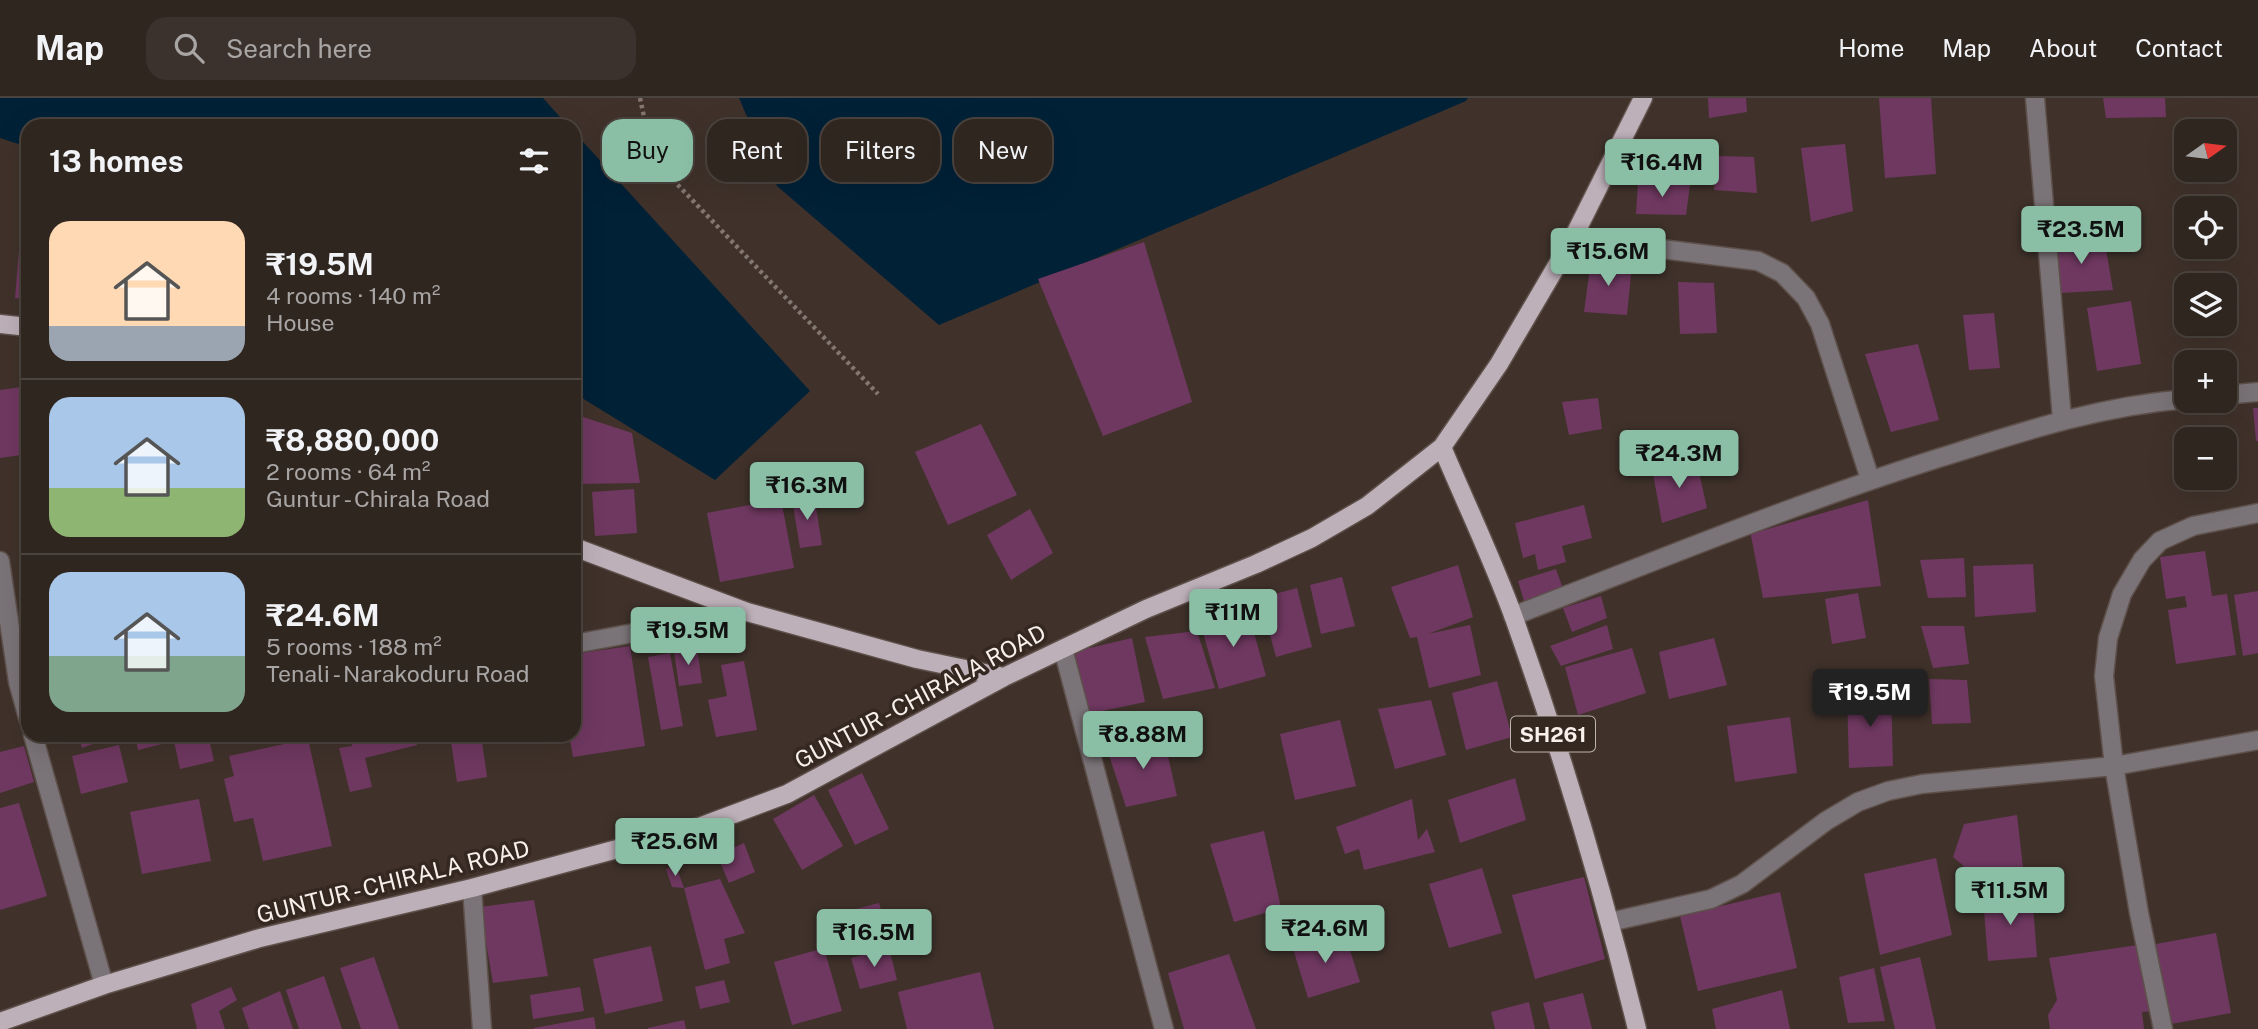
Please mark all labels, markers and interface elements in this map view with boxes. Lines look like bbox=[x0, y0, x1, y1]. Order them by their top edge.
search box bbox=[146, 17, 636, 80]
text: Map bbox=[35, 29, 104, 67]
icon: search bbox=[170, 29, 208, 67]
text: Search here bbox=[226, 33, 372, 64]
text: Home bbox=[1838, 34, 1904, 62]
text: Map bbox=[1942, 34, 1991, 62]
text: About bbox=[2029, 34, 2097, 62]
text: Contact bbox=[2135, 34, 2223, 62]
chip: Buy bbox=[602, 119, 693, 182]
chip: Rent bbox=[707, 119, 807, 182]
chip: Filters bbox=[821, 119, 940, 182]
chip: New bbox=[954, 119, 1052, 182]
north arrow bbox=[2174, 119, 2236, 182]
map controls bbox=[2174, 119, 2237, 490]
pin: ₹16.4M bbox=[1605, 140, 1719, 199]
icon: filters bbox=[515, 142, 553, 180]
text: 13 homes bbox=[49, 143, 184, 179]
text: ₹16.4M bbox=[1621, 148, 1703, 175]
button: locate bbox=[2174, 196, 2237, 259]
pin: ₹23.5M bbox=[2024, 206, 2138, 266]
text: ₹23.5M bbox=[2037, 215, 2125, 242]
pin: ₹15.6M bbox=[1551, 228, 1665, 288]
text: ₹15.6M bbox=[1567, 237, 1649, 264]
text: ₹19.5M bbox=[266, 246, 374, 282]
icon: home bbox=[105, 249, 189, 333]
button: layers bbox=[2174, 273, 2237, 336]
text: 4 rooms · 140 m² bbox=[266, 282, 440, 309]
text: House bbox=[266, 309, 334, 336]
button: + bbox=[2174, 350, 2237, 413]
text: ₹8,880,000 bbox=[266, 422, 439, 458]
icon: home bbox=[105, 425, 189, 509]
button: − bbox=[2174, 427, 2237, 490]
pin: ₹24.3M bbox=[1622, 430, 1736, 490]
text: ₹24.3M bbox=[1635, 439, 1723, 466]
text: 2 rooms · 64 m² bbox=[266, 458, 430, 485]
pin: ₹16.3M bbox=[750, 462, 864, 522]
text: ₹16.3M bbox=[766, 471, 848, 498]
text: Guntur - Chirala Road bbox=[266, 485, 490, 512]
pin: ₹11M bbox=[1192, 589, 1274, 649]
text: ₹24.6M bbox=[266, 597, 379, 633]
text: ₹11M bbox=[1205, 598, 1261, 625]
icon: home bbox=[105, 600, 189, 684]
pin: ₹19.5M bbox=[631, 608, 745, 667]
text: ₹19.5M bbox=[647, 616, 729, 643]
street label: GUNTUR - CHIRALA ROAD bbox=[790, 618, 1050, 774]
text: 5 rooms · 188 m² bbox=[266, 633, 442, 660]
text: Tenali - Narakoduru Road bbox=[266, 660, 529, 687]
pin: ₹19.5M bbox=[1813, 670, 1927, 729]
text: ₹19.5M bbox=[1829, 678, 1911, 705]
pin: ₹8.88M bbox=[1086, 712, 1200, 771]
road number: SH261 bbox=[1511, 716, 1595, 752]
text: ₹8.88M bbox=[1099, 720, 1187, 747]
pin: ₹25.6M bbox=[618, 818, 732, 878]
text: ₹25.6M bbox=[631, 827, 719, 854]
street label: GUNTUR - CHIRALA ROAD bbox=[254, 834, 532, 928]
pin: ₹11.5M bbox=[1953, 868, 2067, 927]
text: ₹11.5M bbox=[1971, 876, 2049, 903]
pin: ₹24.6M bbox=[1268, 906, 1382, 965]
pin: ₹16.5M bbox=[817, 910, 931, 969]
text: ₹24.6M bbox=[1282, 914, 1368, 941]
text: ₹16.5M bbox=[833, 918, 915, 945]

